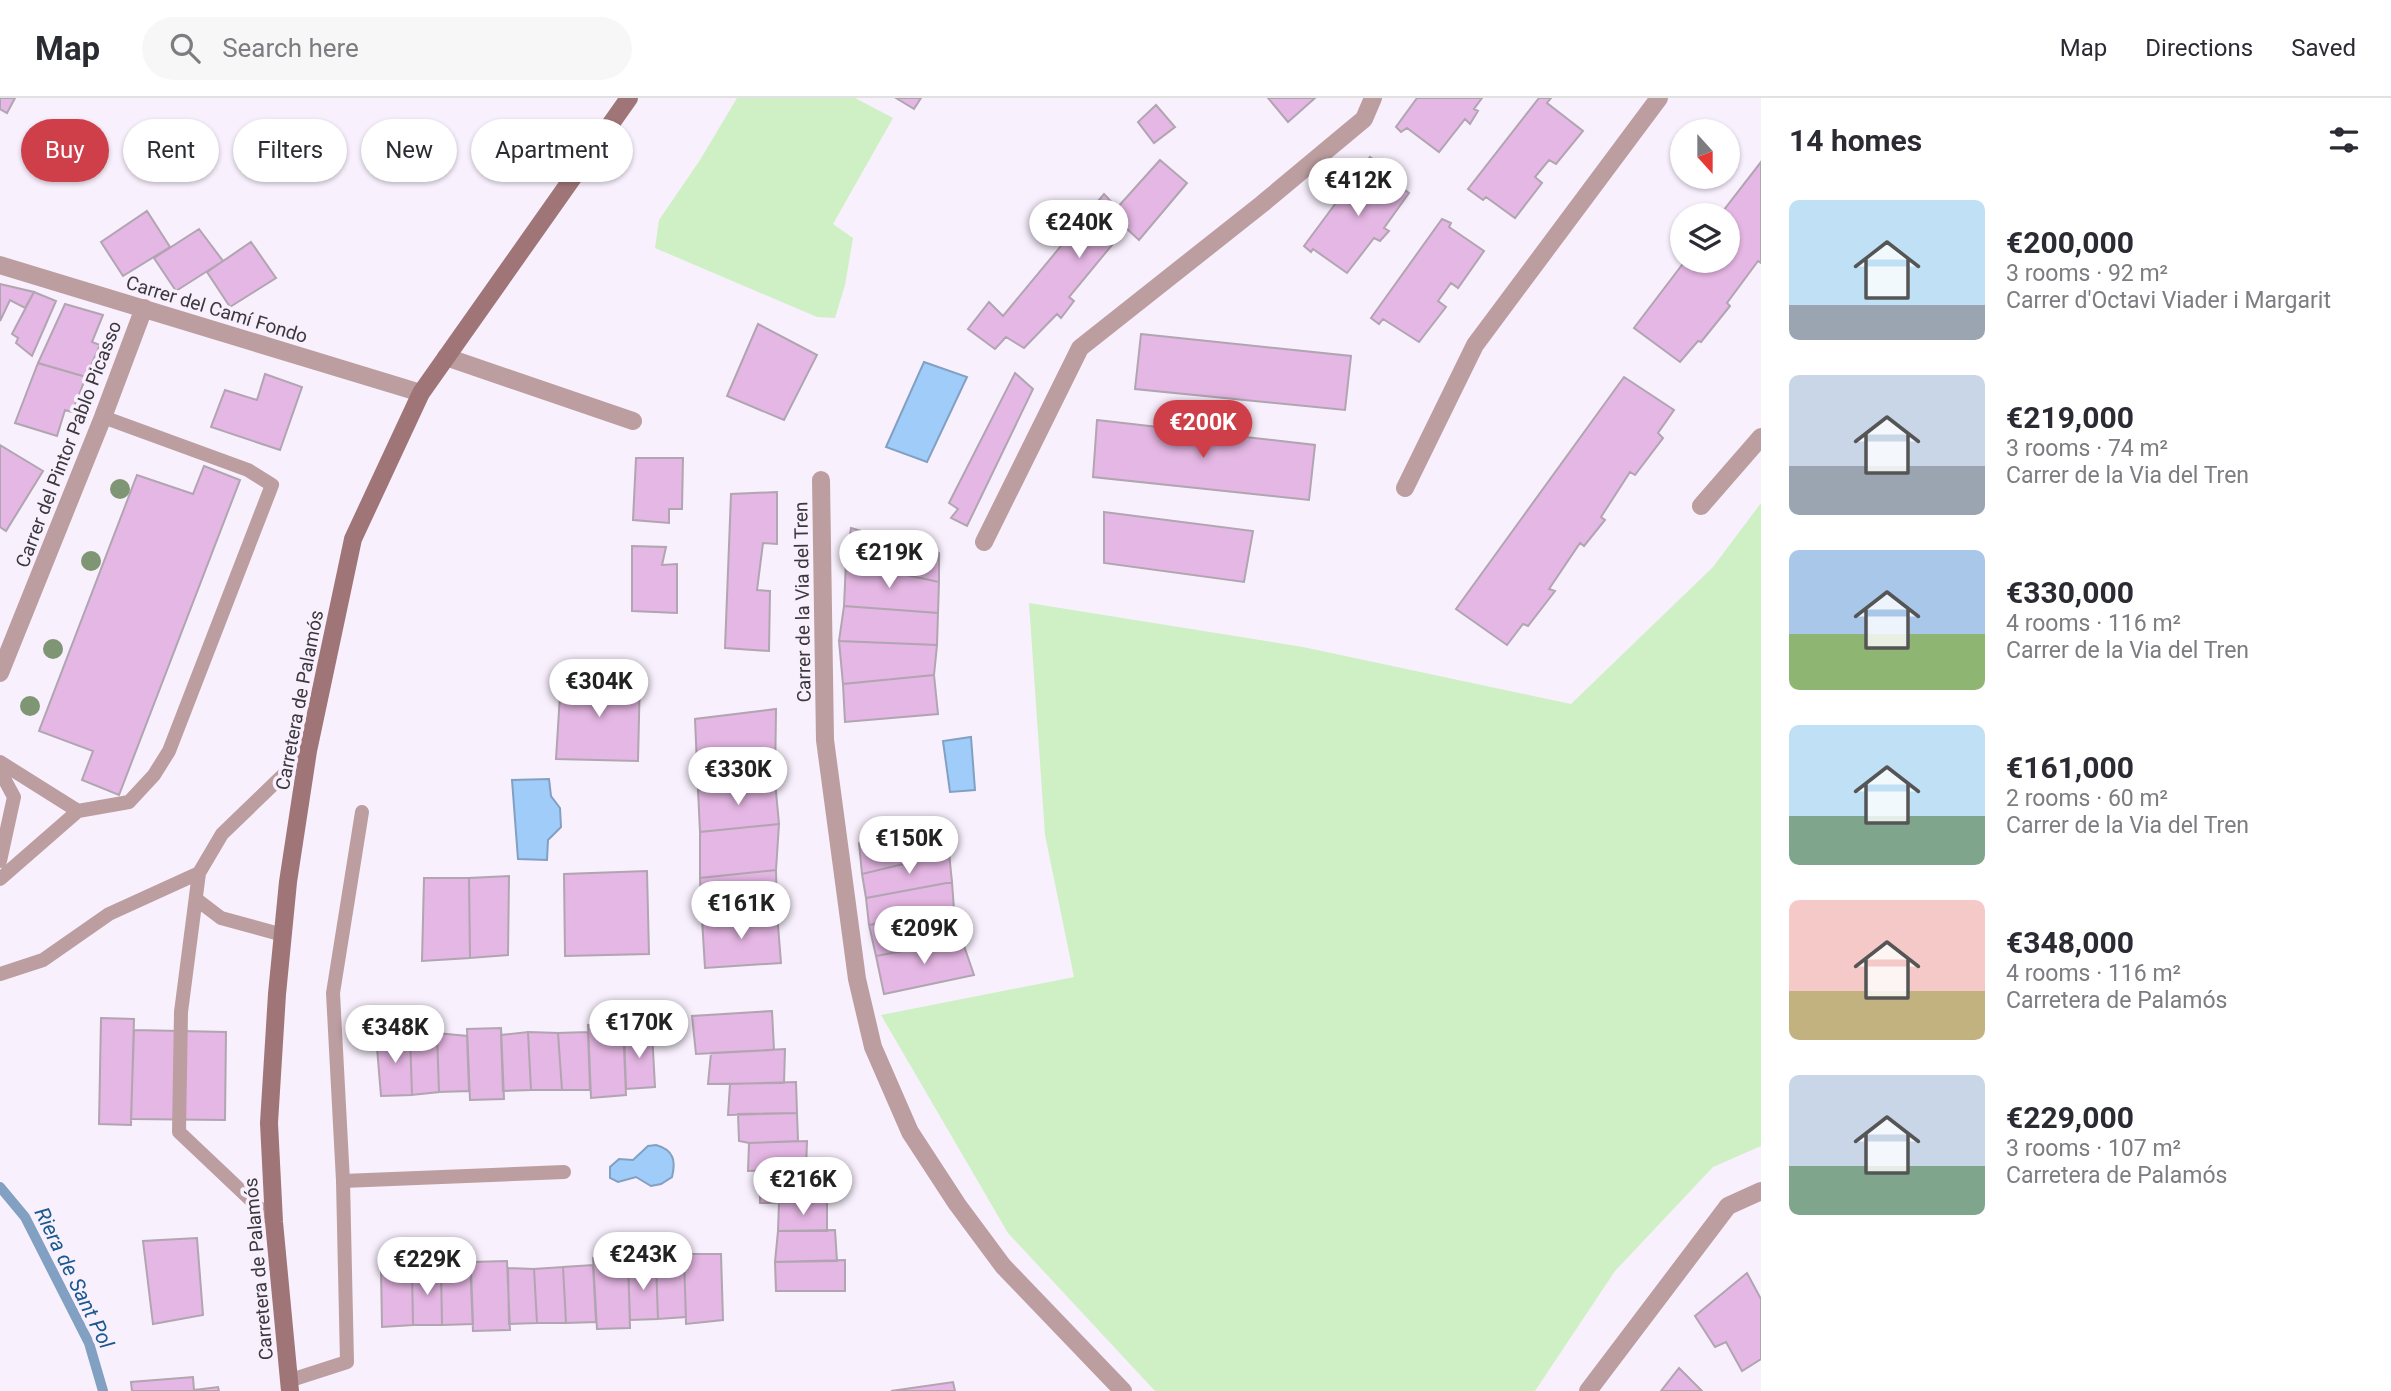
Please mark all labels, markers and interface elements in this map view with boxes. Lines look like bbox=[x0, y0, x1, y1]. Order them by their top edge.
search box bbox=[142, 17, 632, 80]
text: Map bbox=[35, 29, 100, 68]
icon: search bbox=[166, 29, 204, 67]
text: Search here bbox=[222, 33, 359, 63]
text: Map bbox=[2060, 34, 2107, 62]
text: Directions bbox=[2145, 34, 2253, 62]
text: Saved bbox=[2291, 34, 2356, 62]
chip: Buy bbox=[21, 119, 109, 182]
chip: Rent bbox=[123, 119, 219, 182]
chip: Filters bbox=[233, 119, 347, 182]
chip: New bbox=[361, 119, 457, 182]
chip: Apartment bbox=[471, 119, 633, 182]
north arrow bbox=[1670, 119, 1740, 189]
map controls bbox=[1670, 119, 1740, 273]
icon: filters bbox=[2325, 121, 2363, 159]
text: 14 homes bbox=[1789, 123, 1922, 158]
pin: €412K bbox=[1309, 158, 1407, 218]
text: €412K bbox=[1324, 167, 1392, 194]
pin: €240K bbox=[1030, 200, 1128, 260]
button: layers bbox=[1670, 203, 1740, 273]
text: €240K bbox=[1045, 209, 1113, 236]
text: €200,000 bbox=[2006, 225, 2134, 260]
icon: home bbox=[1845, 228, 1929, 312]
text: 3 rooms · 92 m² bbox=[2006, 260, 2168, 287]
street label: Carrer del Camí Fondo bbox=[123, 271, 310, 348]
text: Carrer d'Octavi Viader i Margarit bbox=[2006, 287, 2331, 314]
street label: Carrer del Pintor Pablo Picasso bbox=[11, 318, 126, 571]
pin: €200K bbox=[1154, 400, 1252, 460]
text: €219,000 bbox=[2006, 400, 2134, 435]
icon: home bbox=[1845, 403, 1929, 487]
text: €200K bbox=[1169, 409, 1237, 436]
text: 3 rooms · 74 m² bbox=[2006, 435, 2168, 462]
text: Carrer de la Via del Tren bbox=[2006, 462, 2249, 489]
street label: Carrer de la Via del Tren bbox=[789, 501, 816, 703]
pin: €219K bbox=[840, 531, 938, 590]
text: €219K bbox=[855, 539, 923, 566]
text: €330,000 bbox=[2006, 575, 2134, 610]
icon: home bbox=[1845, 578, 1929, 662]
street label: Carretera de Palamós bbox=[271, 608, 328, 792]
text: 4 rooms · 116 m² bbox=[2006, 610, 2181, 637]
text: Carrer de la Via del Tren bbox=[2006, 637, 2249, 664]
pin: €304K bbox=[550, 660, 648, 719]
text: €304K bbox=[565, 668, 633, 695]
pin: €330K bbox=[689, 748, 787, 807]
text: €161,000 bbox=[2006, 750, 2134, 785]
icon: home bbox=[1845, 753, 1929, 837]
text: €330K bbox=[704, 756, 772, 783]
text: 2 rooms · 60 m² bbox=[2006, 785, 2168, 812]
text: Carrer de la Via del Tren bbox=[2006, 812, 2249, 839]
pin: €150K bbox=[860, 816, 958, 876]
text: €150K bbox=[875, 825, 943, 852]
pin: €161K bbox=[692, 882, 790, 941]
text: €161K bbox=[707, 890, 775, 917]
pin: €209K bbox=[875, 906, 973, 966]
text: €209K bbox=[890, 915, 958, 942]
text: €348,000 bbox=[2006, 925, 2134, 960]
icon: home bbox=[1845, 928, 1929, 1012]
text: 4 rooms · 116 m² bbox=[2006, 960, 2181, 987]
text: Carretera de Palamós bbox=[2006, 987, 2227, 1014]
pin: €170K bbox=[590, 1000, 688, 1060]
pin: €348K bbox=[346, 1006, 444, 1065]
text: €170K bbox=[605, 1009, 673, 1036]
text: €348K bbox=[361, 1014, 429, 1041]
text: €229,000 bbox=[2006, 1100, 2134, 1135]
icon: home bbox=[1845, 1103, 1929, 1187]
text: 3 rooms · 107 m² bbox=[2006, 1135, 2181, 1162]
pin: €216K bbox=[754, 1158, 852, 1217]
text: Carretera de Palamós bbox=[2006, 1162, 2227, 1189]
text: €216K bbox=[769, 1166, 837, 1193]
street label: Carretera de Palamós bbox=[239, 1177, 278, 1361]
water label: Riera de Sant Pol bbox=[29, 1204, 119, 1353]
pin: €243K bbox=[594, 1232, 692, 1292]
pin: €229K bbox=[378, 1238, 476, 1297]
text: €243K bbox=[609, 1241, 677, 1268]
text: €229K bbox=[393, 1246, 461, 1273]

